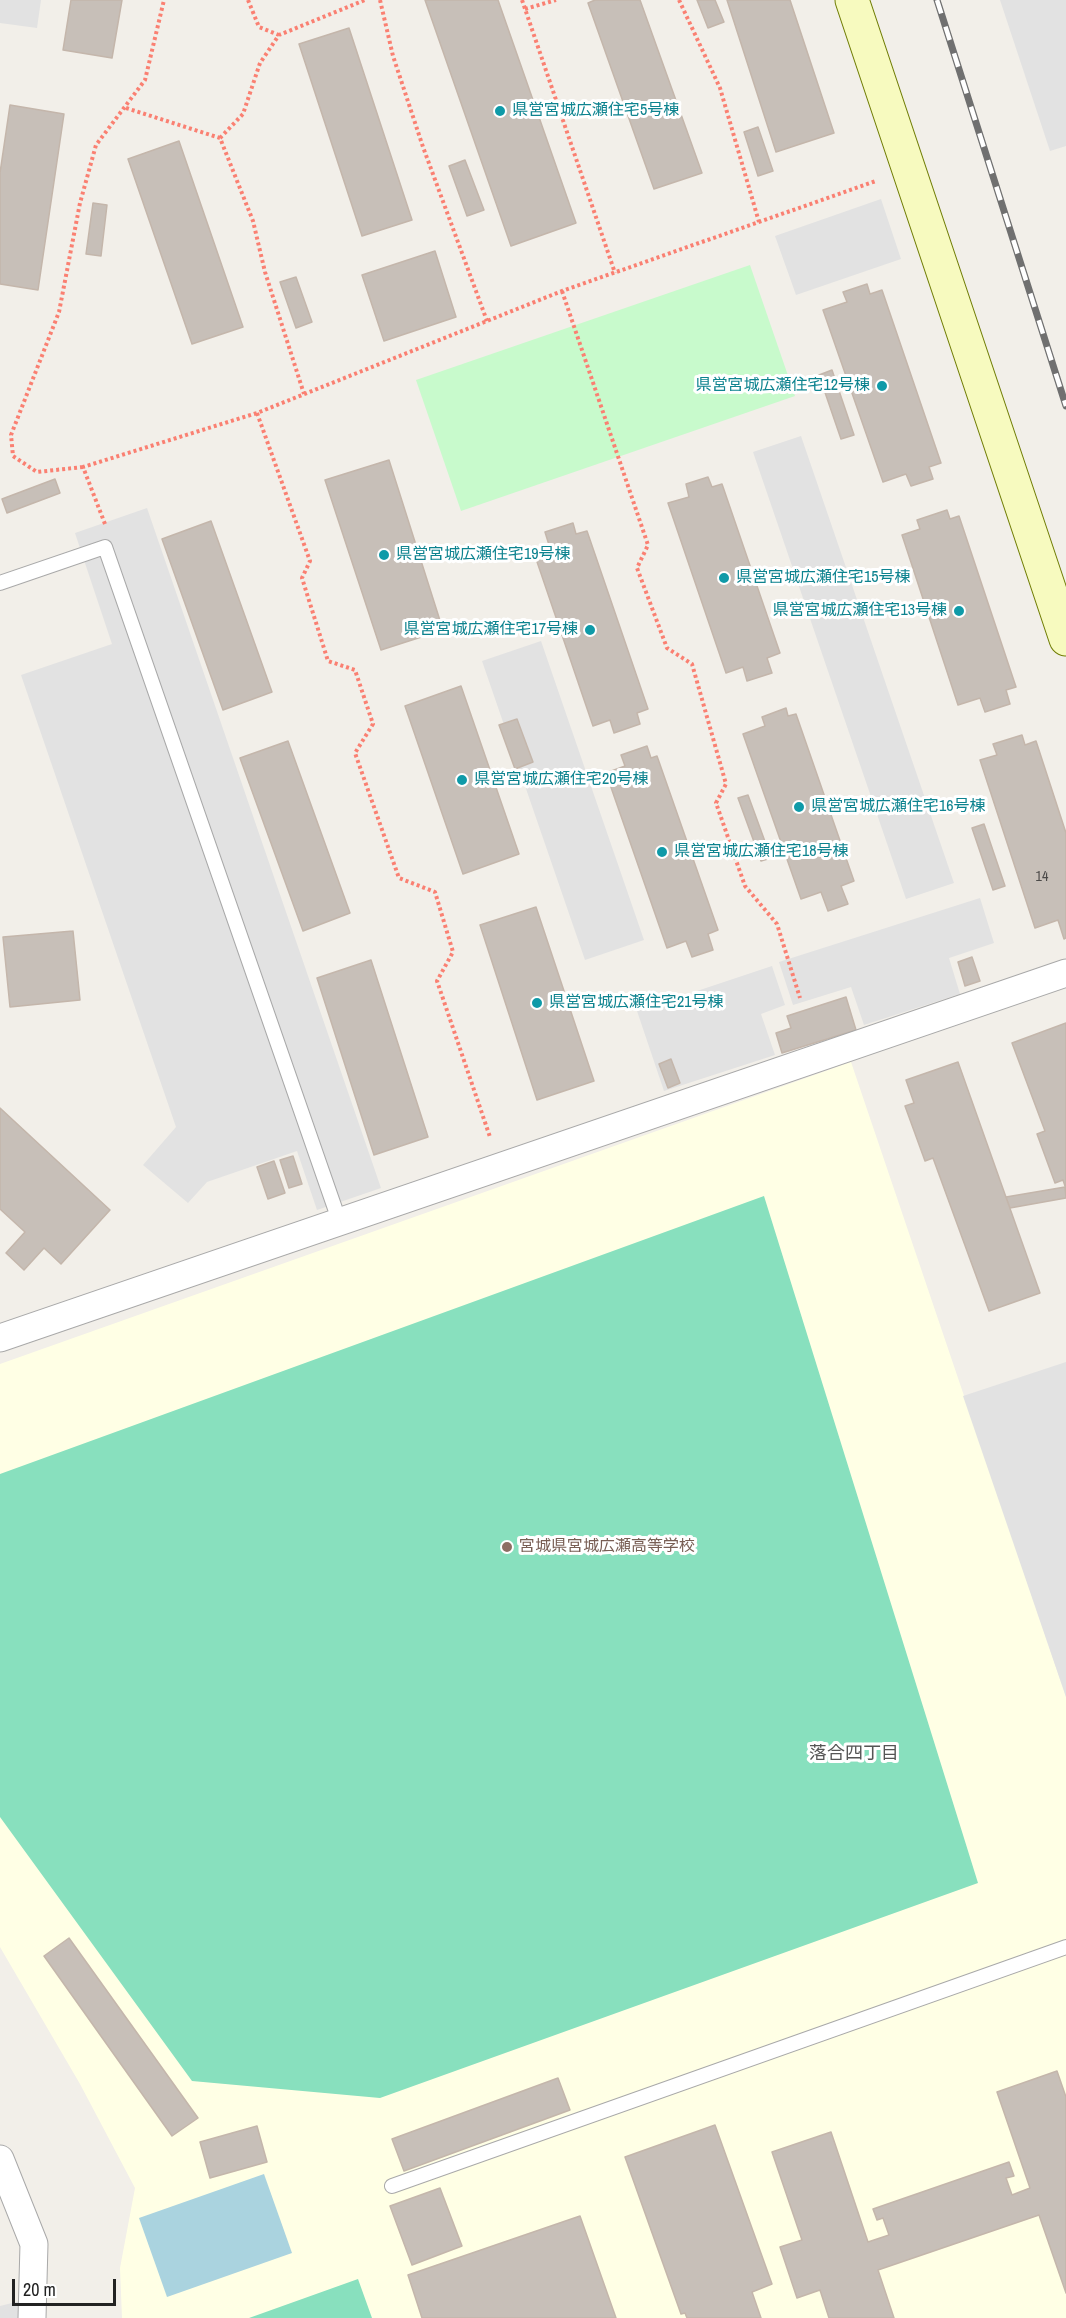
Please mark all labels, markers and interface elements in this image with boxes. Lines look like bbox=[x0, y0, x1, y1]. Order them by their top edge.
place label: 県営宮城広瀬住宅5号棟 bbox=[512, 101, 679, 121]
marker: 県営宮城広瀬住宅5号棟 bbox=[493, 104, 507, 118]
place label: 県営宮城広瀬住宅12号棟 bbox=[695, 376, 870, 396]
marker: 県営宮城広瀬住宅12号棟 bbox=[875, 379, 889, 393]
place label: 県営宮城広瀬住宅19号棟 bbox=[396, 545, 571, 565]
marker: 県営宮城広瀬住宅19号棟 bbox=[377, 548, 391, 562]
place label: 県営宮城広瀬住宅15号棟 bbox=[736, 568, 911, 588]
marker: 県営宮城広瀬住宅15号棟 bbox=[717, 571, 731, 585]
place label: 県営宮城広瀬住宅13号棟 bbox=[772, 601, 947, 621]
marker: 県営宮城広瀬住宅13号棟 bbox=[952, 604, 966, 618]
place label: 県営宮城広瀬住宅17号棟 bbox=[403, 620, 578, 640]
marker: 県営宮城広瀬住宅17号棟 bbox=[583, 623, 597, 637]
place label: 県営宮城広瀬住宅20号棟 bbox=[474, 770, 649, 790]
marker: 県営宮城広瀬住宅20号棟 bbox=[455, 773, 469, 787]
place label: 県営宮城広瀬住宅16号棟 bbox=[811, 797, 986, 817]
marker: 県営宮城広瀬住宅16号棟 bbox=[792, 800, 806, 814]
place label: 県営宮城広瀬住宅18号棟 bbox=[674, 842, 849, 862]
marker: 県営宮城広瀬住宅18号棟 bbox=[655, 845, 669, 859]
house number: 14 bbox=[1036, 869, 1048, 885]
place label: 県営宮城広瀬住宅21号棟 bbox=[549, 993, 724, 1013]
marker: 県営宮城広瀬住宅21号棟 bbox=[530, 996, 544, 1010]
place label: 宮城県宮城広瀬高等学校 bbox=[519, 1537, 695, 1557]
marker: 宮城県宮城広瀬高等学校 bbox=[500, 1540, 514, 1554]
district label: 落合四丁目 bbox=[809, 1743, 899, 1765]
scale bar bbox=[15, 2267, 118, 2305]
text: 20 m bbox=[23, 2277, 56, 2302]

